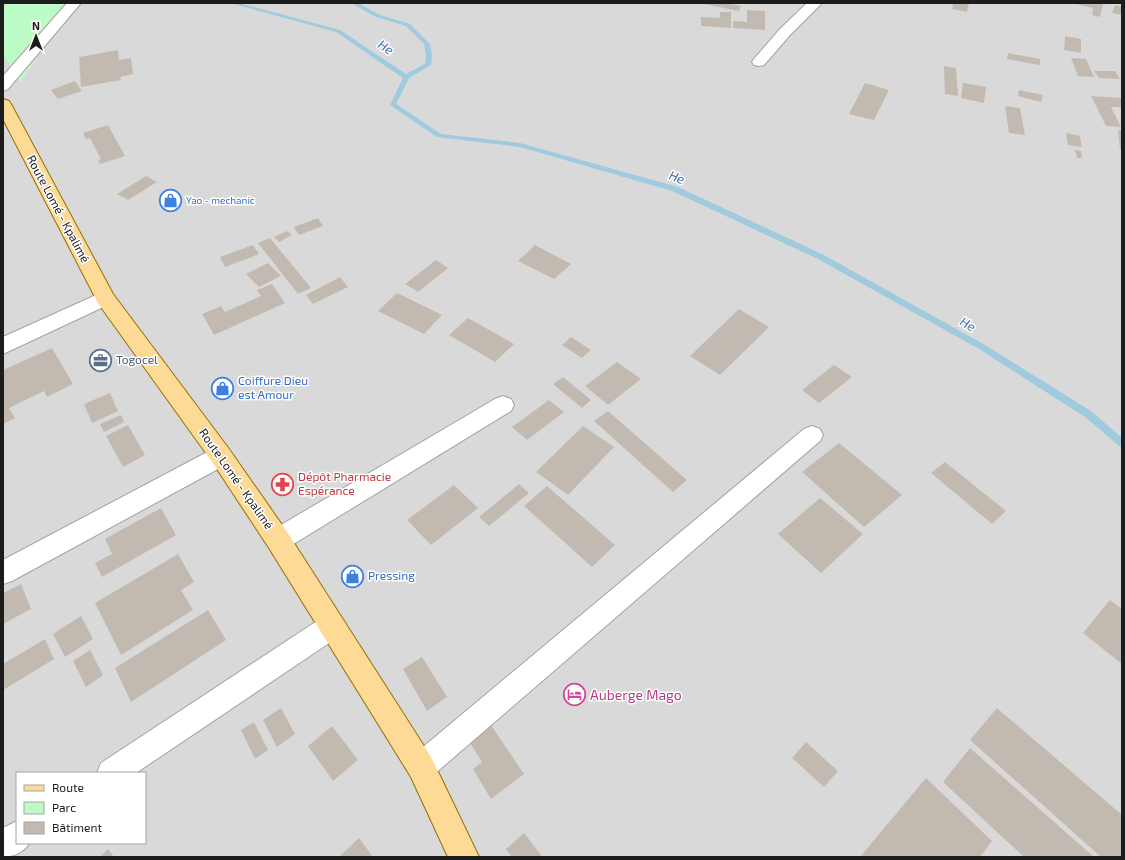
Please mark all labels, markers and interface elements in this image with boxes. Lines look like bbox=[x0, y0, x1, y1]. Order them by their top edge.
north arrow bbox=[16, 16, 56, 56]
text: N bbox=[32, 19, 40, 32]
water label: He bbox=[375, 36, 397, 58]
street label: Route Lomé - Kpalimé bbox=[25, 152, 93, 265]
water label: He bbox=[667, 167, 687, 187]
shop icon: Yao - mechanic bbox=[157, 187, 183, 213]
place label: Yao - mechanic bbox=[186, 194, 255, 206]
water label: He bbox=[957, 313, 979, 335]
office icon: Togocel bbox=[87, 347, 113, 373]
place label: Togocel bbox=[116, 352, 158, 366]
place label: Coiffure Dieu est Amour bbox=[238, 373, 308, 401]
shop icon: Coiffure Dieu est Amour bbox=[210, 375, 236, 401]
street label: Route Lomé - Kpalimé bbox=[197, 425, 277, 531]
place label: Dépôt Pharmacie Espérance bbox=[298, 469, 391, 497]
pharmacy icon: Dépôt Pharmacie Espérance bbox=[270, 471, 296, 497]
shop icon: Pressing bbox=[339, 563, 365, 589]
place label: Pressing bbox=[368, 568, 415, 582]
hotel icon: Auberge Mago bbox=[562, 682, 588, 708]
place label: Auberge Mago bbox=[590, 686, 682, 703]
legend bbox=[16, 772, 146, 844]
text: Route bbox=[52, 780, 84, 794]
text: Parc bbox=[52, 800, 76, 814]
text: Bâtiment bbox=[52, 820, 103, 834]

